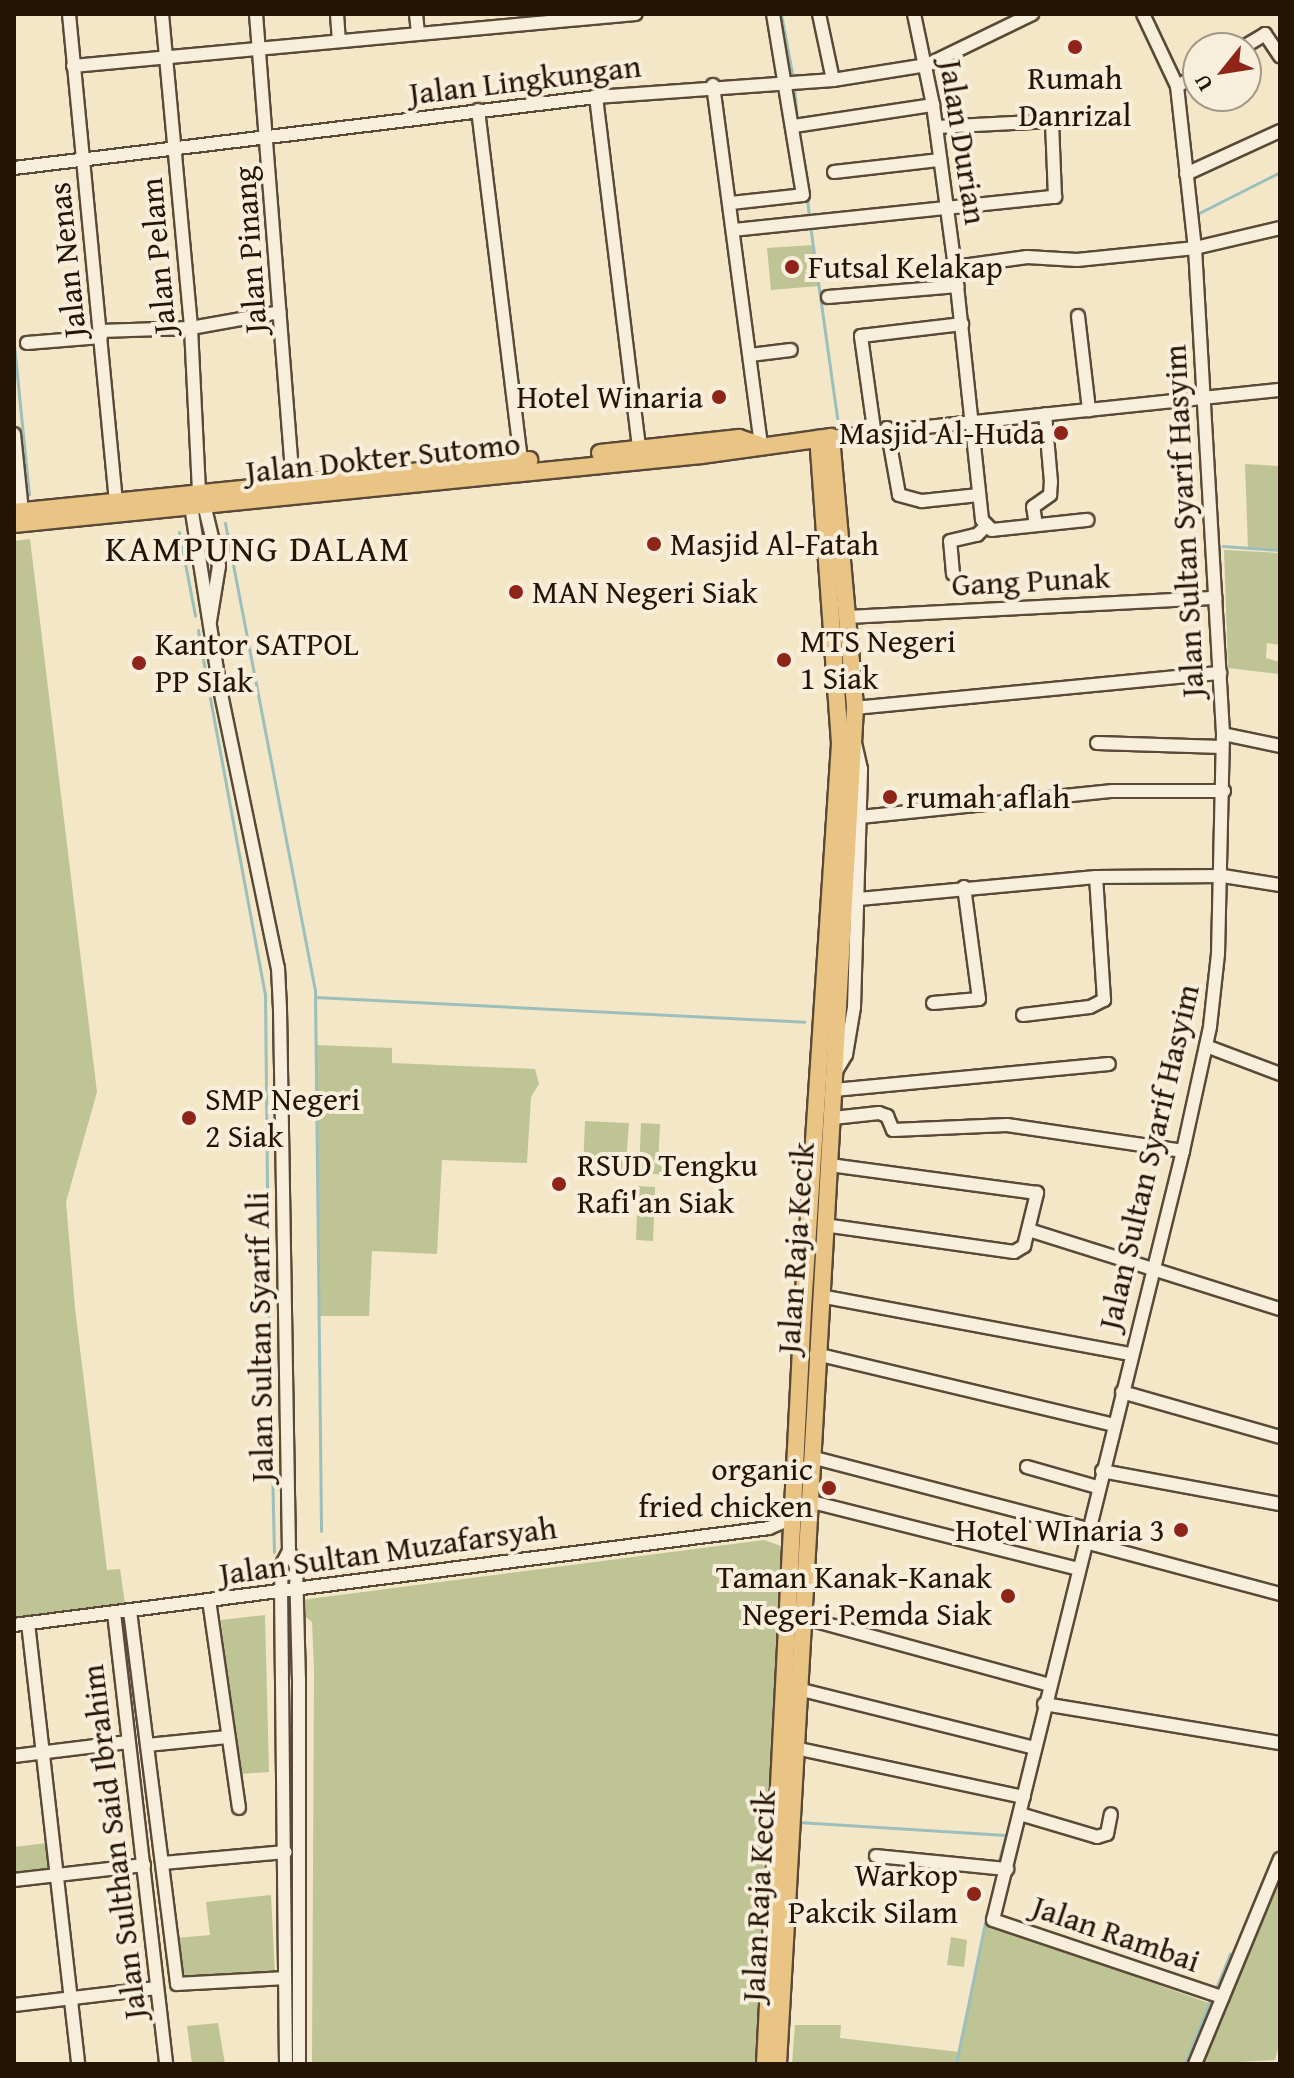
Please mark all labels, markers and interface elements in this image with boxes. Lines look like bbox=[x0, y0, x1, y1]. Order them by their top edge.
north arrow bbox=[1182, 32, 1262, 112]
marker: Rumah Danrizal bbox=[1066, 38, 1084, 56]
street label: Jalan Lingkungan bbox=[407, 47, 643, 113]
street label: Jalan Durian bbox=[931, 57, 995, 227]
place label: Rumah Danrizal bbox=[1019, 60, 1131, 135]
text: U bbox=[1185, 69, 1221, 97]
street label: Jalan Pinang bbox=[225, 165, 275, 335]
street label: Jalan Pelam bbox=[132, 176, 184, 336]
street label: Jalan Nenas bbox=[40, 180, 94, 340]
place label: Futsal Kelakap bbox=[808, 248, 1003, 286]
marker: Futsal Kelakap bbox=[783, 258, 801, 276]
street label: Jalan Sultan Syarif Hasyim bbox=[1156, 343, 1212, 699]
place label: Hotel Winaria bbox=[517, 378, 703, 416]
marker: Hotel Winaria bbox=[710, 388, 728, 406]
place label: Masjid Al-Huda bbox=[839, 414, 1045, 452]
street label: Jalan Dokter Sutomo bbox=[244, 424, 522, 492]
marker: Masjid Al-Huda bbox=[1052, 424, 1070, 442]
place label: Masjid Al-Fatah bbox=[670, 525, 879, 563]
district label: KAMPUNG DALAM bbox=[105, 526, 411, 570]
marker: Masjid Al-Fatah bbox=[645, 535, 663, 553]
street label: Gang Punak bbox=[951, 558, 1111, 604]
place label: MAN Negeri Siak bbox=[532, 573, 758, 611]
marker: MAN Negeri Siak bbox=[507, 583, 525, 601]
place label: MTS Negeri 1 Siak bbox=[800, 623, 956, 698]
place label: Kantor SATPOL PP SIak bbox=[155, 626, 359, 701]
marker: MTS Negeri 1 Siak bbox=[775, 651, 793, 669]
marker: Kantor SATPOL PP SIak bbox=[130, 654, 148, 672]
place label: rumah aflah bbox=[906, 778, 1070, 816]
marker: rumah aflah bbox=[881, 788, 899, 806]
street label: Jalan Sultan Syarif Hasyim bbox=[1091, 980, 1207, 1334]
place label: SMP Negeri 2 Siak bbox=[205, 1081, 360, 1156]
marker: SMP Negeri 2 Siak bbox=[180, 1109, 198, 1127]
street label: Jalan Raja Kecik bbox=[769, 1141, 823, 1355]
place label: RSUD Tengku Rafi'an Siak bbox=[577, 1147, 758, 1222]
marker: RSUD Tengku Rafi'an Siak bbox=[548, 1173, 570, 1195]
street label: Jalan Sultan Syarif Ali bbox=[238, 1191, 282, 1483]
place label: organic fried chicken bbox=[638, 1451, 813, 1526]
marker: organic fried chicken bbox=[820, 1479, 838, 1497]
street label: Jalan Sultan Muzafarsyah bbox=[217, 1508, 559, 1594]
place label: Hotel WInaria 3 bbox=[955, 1511, 1165, 1549]
marker: Hotel WInaria 3 bbox=[1172, 1521, 1190, 1539]
place label: Taman Kanak-Kanak Negeri Pemda Siak bbox=[716, 1559, 992, 1634]
marker: Taman Kanak-Kanak Negeri Pemda Siak bbox=[999, 1587, 1017, 1605]
street label: Jalan Sulthan Said Ibrahim bbox=[73, 1662, 155, 2022]
street label: Jalan Raja Kecik bbox=[734, 1789, 784, 2003]
place label: Warkop Pakcik Silam bbox=[788, 1857, 958, 1932]
marker: Warkop Pakcik Silam bbox=[965, 1885, 983, 1903]
street label: Jalan Rambai bbox=[1027, 1887, 1205, 1981]

